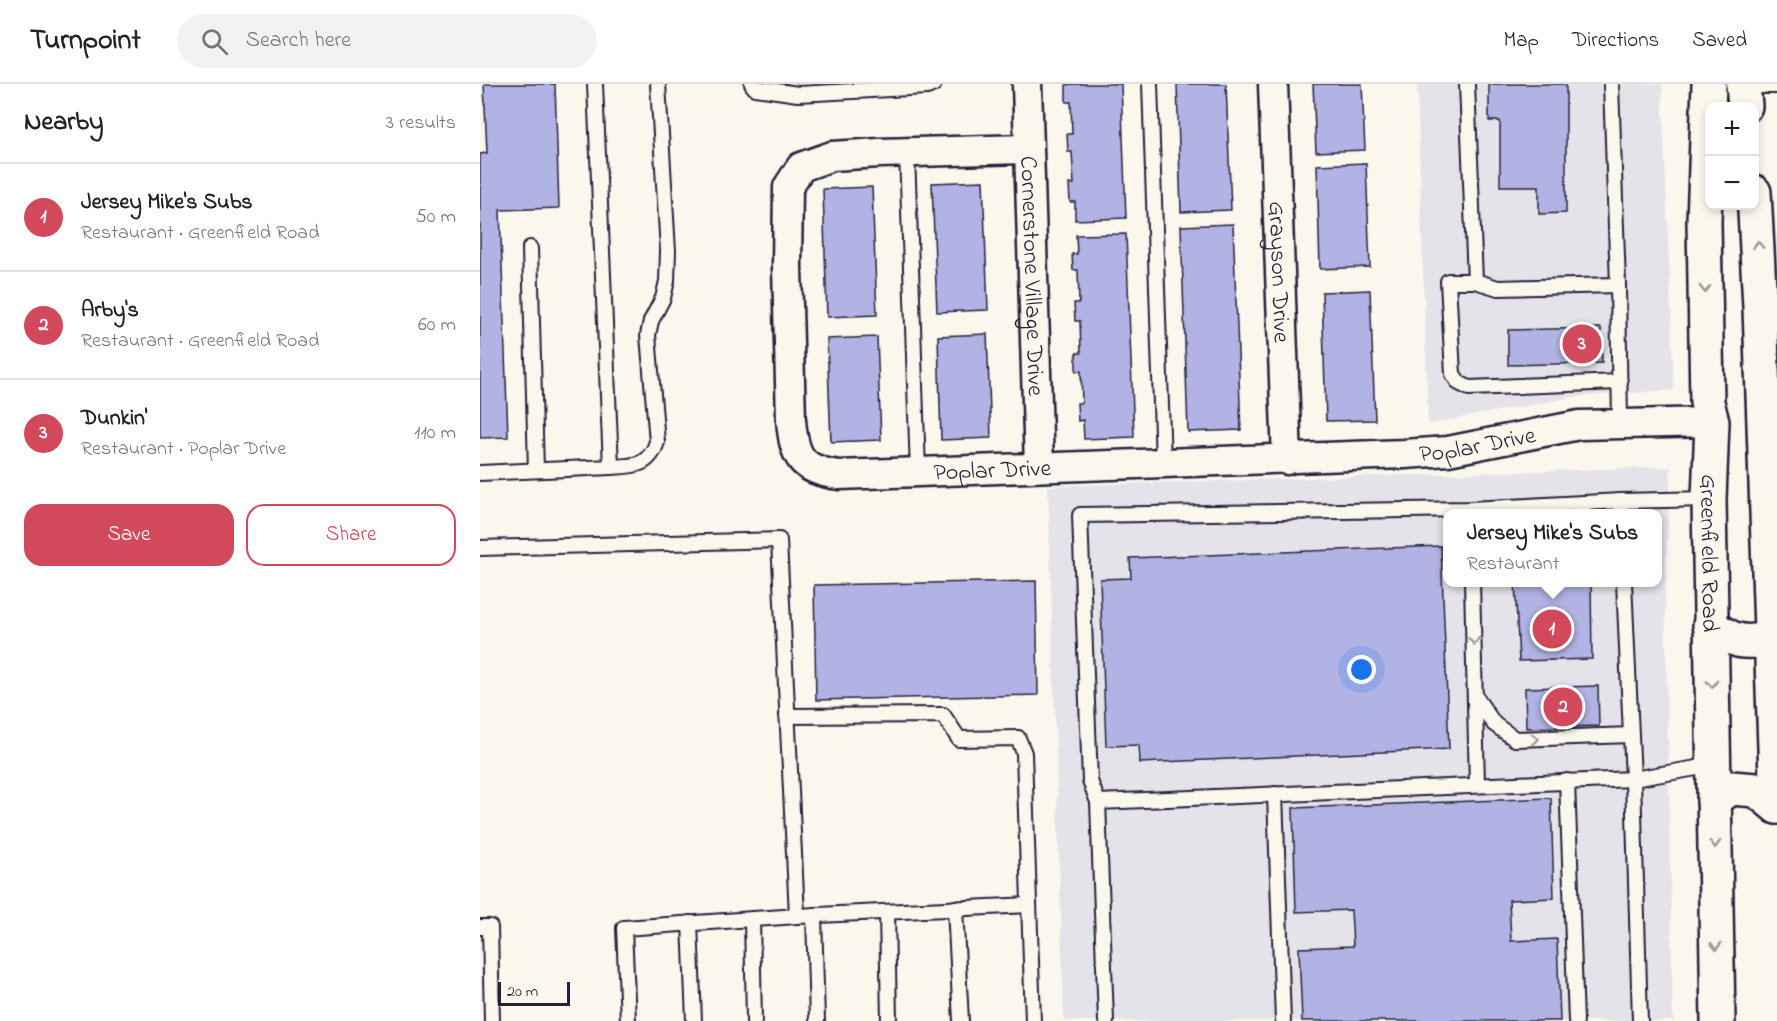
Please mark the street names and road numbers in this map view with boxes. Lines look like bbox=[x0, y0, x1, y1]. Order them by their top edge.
street label: Cornerstone Village Drive bbox=[1009, 155, 1052, 397]
street label: Grayson Drive bbox=[1257, 201, 1298, 344]
street label: Poplar Drive bbox=[1418, 419, 1539, 473]
street label: Poplar Drive bbox=[933, 452, 1052, 491]
street label: Greenfield Road bbox=[1689, 473, 1726, 633]

